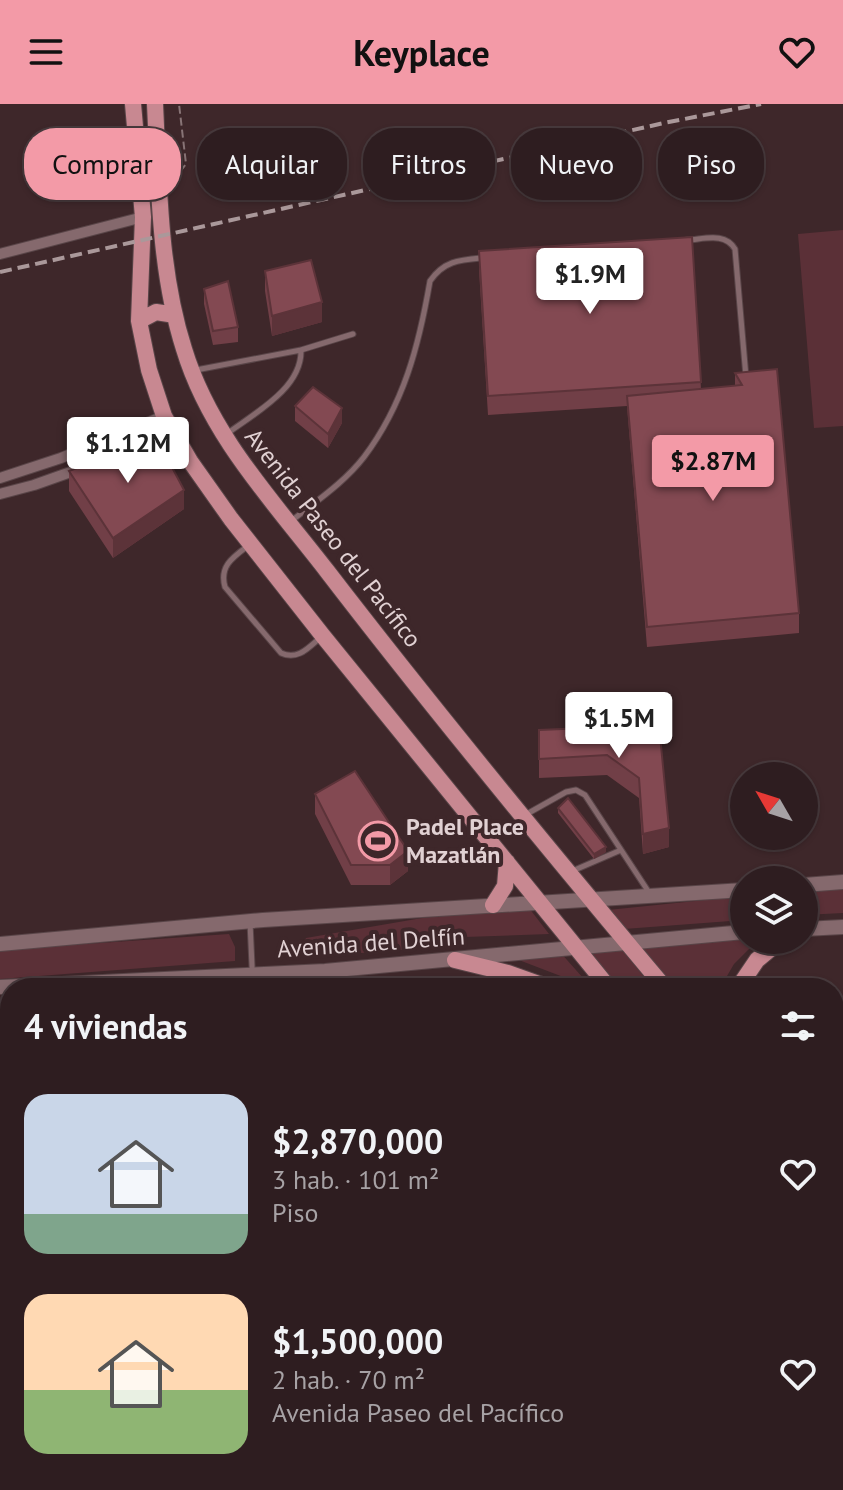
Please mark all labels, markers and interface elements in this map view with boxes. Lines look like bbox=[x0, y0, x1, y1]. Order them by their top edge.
text: Keyplace bbox=[353, 29, 490, 76]
icon: menu bbox=[24, 30, 68, 74]
icon: heart bbox=[775, 30, 819, 74]
chip: Comprar bbox=[24, 128, 181, 200]
chip: Alquilar bbox=[197, 128, 347, 200]
chip: Filtros bbox=[363, 128, 495, 200]
chip: Nuevo bbox=[511, 128, 642, 200]
chip: Piso bbox=[658, 128, 764, 200]
pin: $1.9M bbox=[534, 248, 646, 316]
text: $1.9M bbox=[554, 257, 626, 290]
pin: $1.12M bbox=[63, 417, 193, 485]
street label: Avenida Paseo del Pacífico bbox=[238, 422, 429, 653]
text: $1.12M bbox=[85, 426, 171, 459]
pin: $2.87M bbox=[648, 435, 778, 503]
text: $2.87M bbox=[670, 444, 756, 477]
pin: $1.5M bbox=[563, 692, 675, 760]
text: $1.5M bbox=[583, 701, 655, 734]
north arrow bbox=[730, 762, 818, 850]
map controls bbox=[730, 762, 818, 954]
place label: Padel Place Mazatlán bbox=[406, 811, 524, 870]
sports icon: Padel Place Mazatlán bbox=[357, 820, 399, 862]
button: layers bbox=[730, 866, 818, 954]
street label: Avenida del Delfín bbox=[276, 920, 466, 965]
text: 4 viviendas bbox=[24, 1004, 187, 1048]
icon: filters bbox=[776, 1004, 820, 1048]
text: $2,870,000 bbox=[272, 1119, 443, 1163]
icon: home bbox=[88, 1126, 184, 1222]
icon: heart bbox=[776, 1152, 820, 1196]
text: 3 hab. · 101 m² bbox=[272, 1163, 439, 1196]
text: Piso bbox=[272, 1196, 318, 1229]
text: $1,500,000 bbox=[272, 1319, 443, 1363]
icon: home bbox=[88, 1326, 184, 1422]
icon: heart bbox=[776, 1352, 820, 1396]
text: 2 hab. · 70 m² bbox=[272, 1363, 425, 1396]
text: Avenida Paseo del Pacífico bbox=[272, 1396, 564, 1429]

